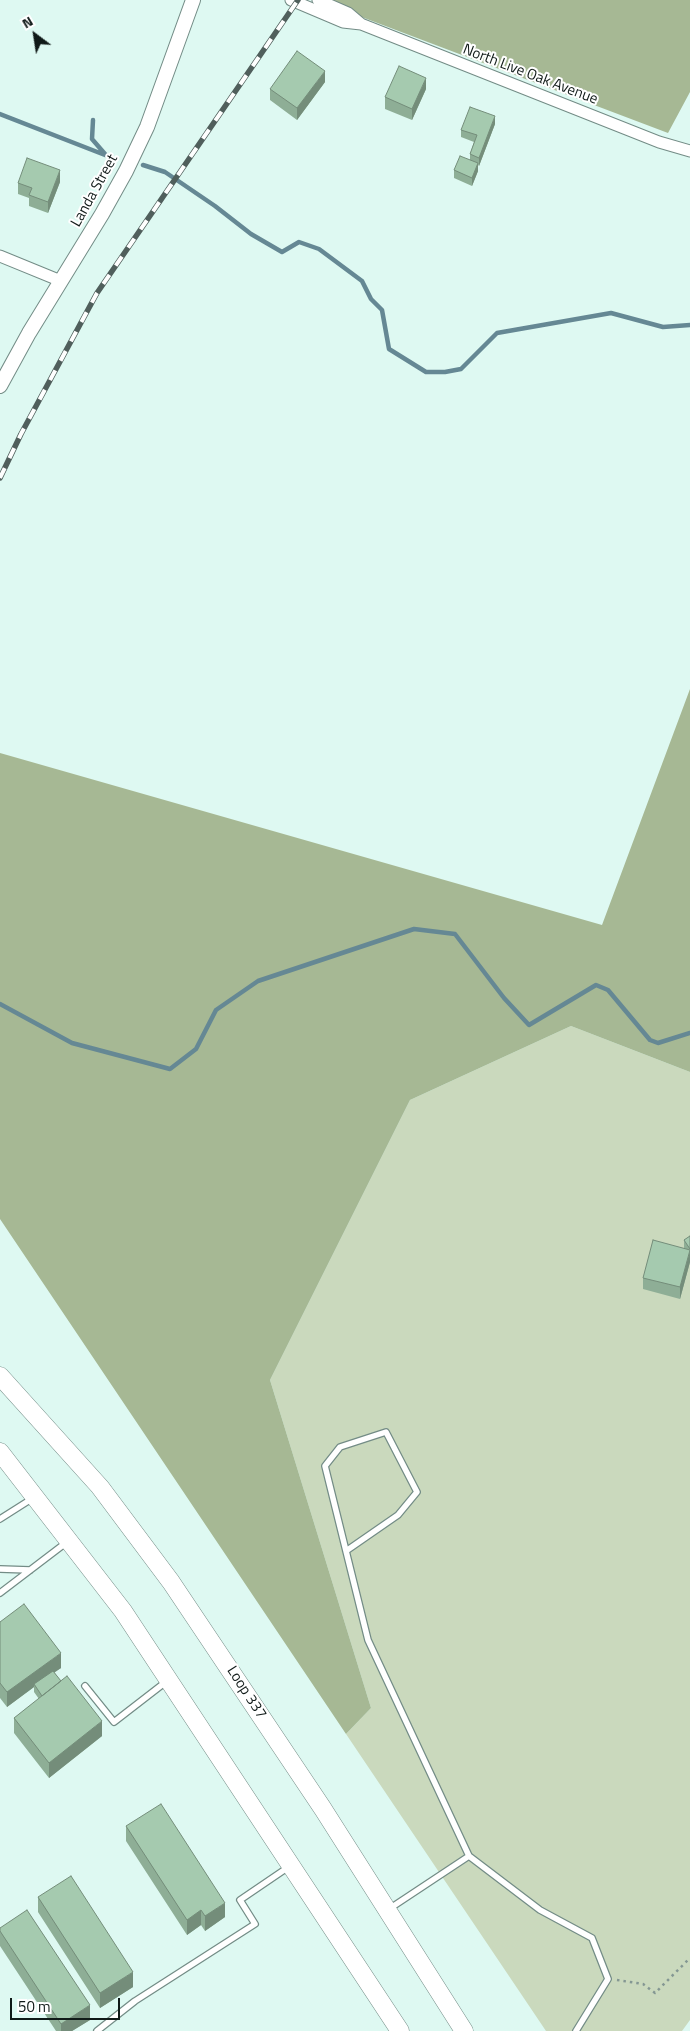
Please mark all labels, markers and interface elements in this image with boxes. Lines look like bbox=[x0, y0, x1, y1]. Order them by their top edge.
north arrow bbox=[10, 10, 60, 60]
text: N bbox=[17, 10, 37, 33]
street label: North Live Oak Avenue bbox=[460, 41, 600, 109]
street label: Landa Street bbox=[68, 152, 122, 230]
street label: Loop 337 bbox=[222, 1663, 270, 1723]
scale bar bbox=[12, 1988, 122, 2020]
text: 50 m bbox=[18, 1995, 51, 2018]

